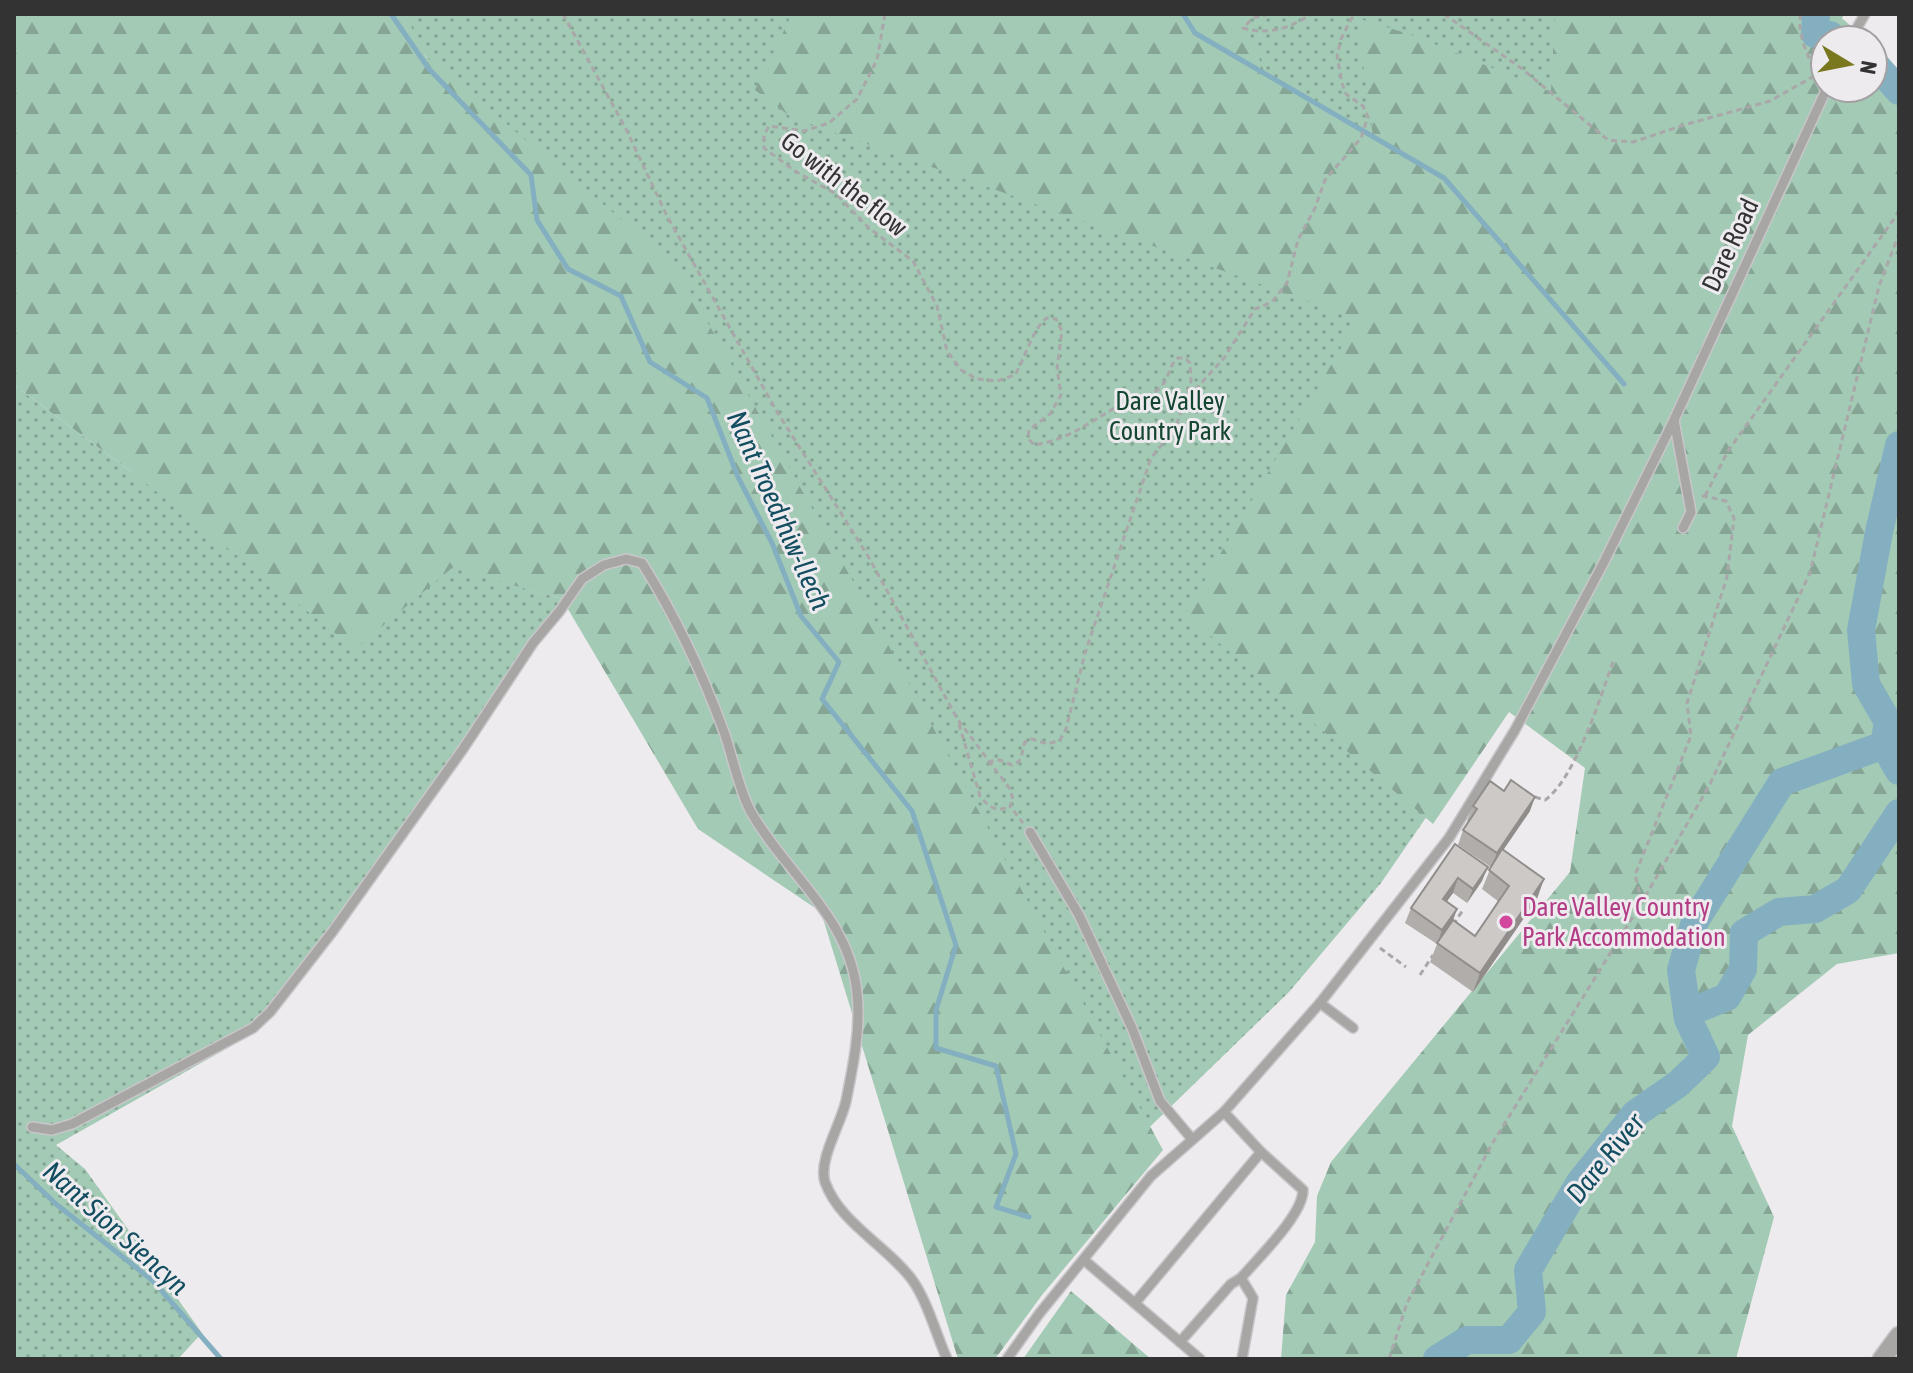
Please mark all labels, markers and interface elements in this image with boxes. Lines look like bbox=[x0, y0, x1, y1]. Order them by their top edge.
north arrow bbox=[1809, 24, 1889, 104]
text: N bbox=[1855, 59, 1883, 76]
street label: Go with the flow bbox=[775, 126, 913, 243]
street label: Dare Road bbox=[1695, 194, 1765, 296]
park label: Dare Valley Country Park bbox=[1109, 386, 1231, 446]
water label: Nant Troedrhiw-llech bbox=[721, 406, 837, 615]
place label: Dare Valley Country Park Accommodation bbox=[1522, 892, 1726, 952]
marker: Dare Valley Country Park Accommodation bbox=[1497, 913, 1515, 931]
water label: Dare River bbox=[1559, 1106, 1652, 1209]
water label: Nant Sion Siencyn bbox=[37, 1155, 195, 1302]

